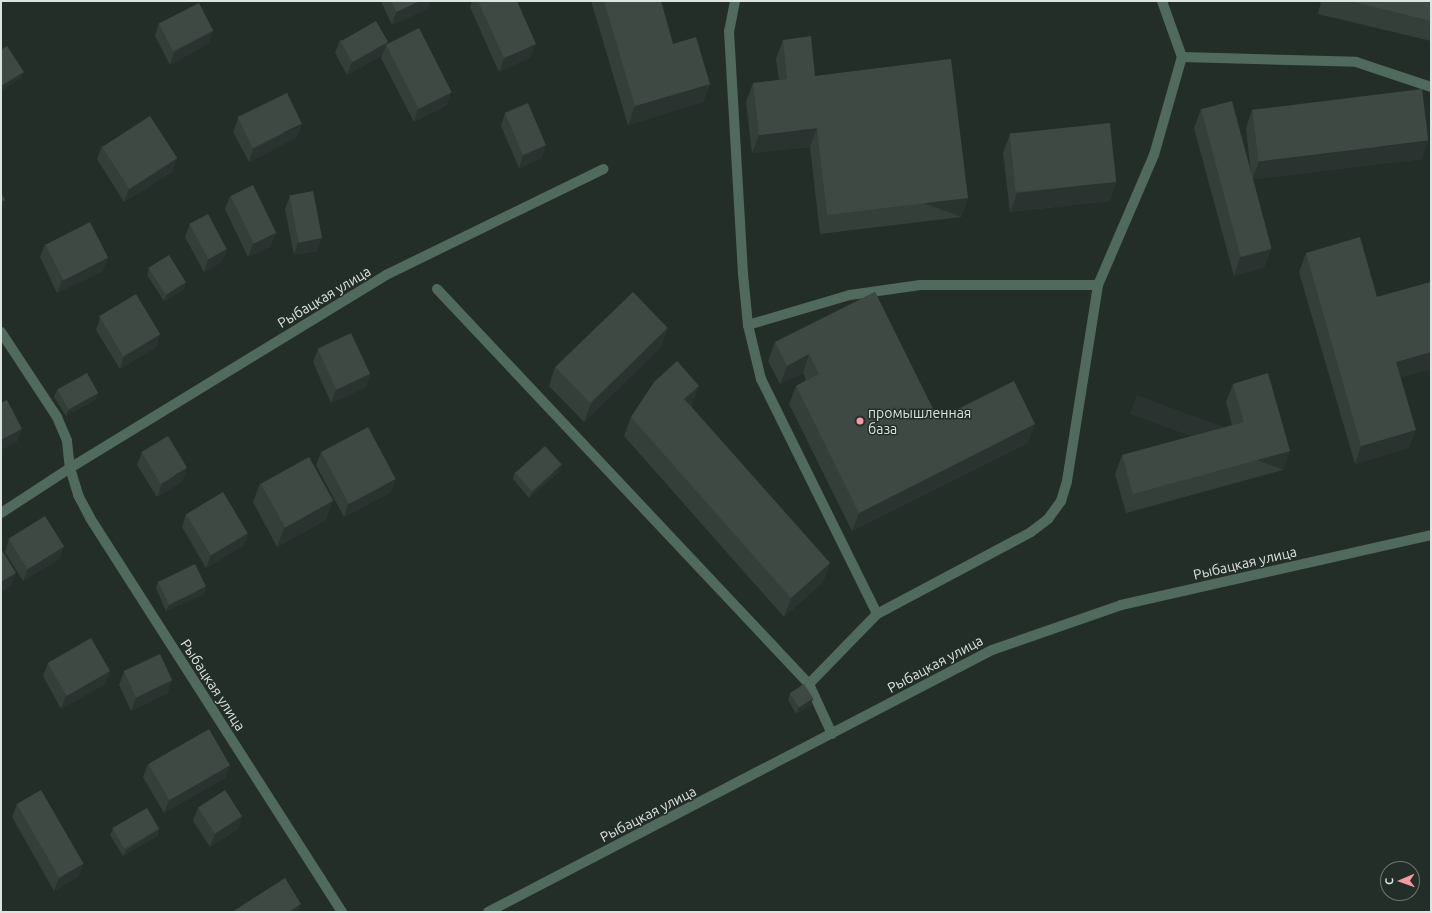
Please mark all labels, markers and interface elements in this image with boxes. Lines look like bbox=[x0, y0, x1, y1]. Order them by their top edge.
street label: Рыбацкая улица bbox=[274, 263, 374, 331]
place label: промышленная база bbox=[868, 405, 971, 438]
marker: промышленная база bbox=[855, 416, 865, 426]
street label: Рыбацкая улица bbox=[1192, 543, 1298, 583]
street label: Рыбацкая улица bbox=[884, 632, 986, 696]
street label: Рыбацкая улица bbox=[177, 636, 249, 734]
street label: Рыбацкая улица bbox=[597, 783, 699, 845]
north arrow bbox=[1380, 861, 1420, 901]
text: С bbox=[1383, 878, 1395, 885]

